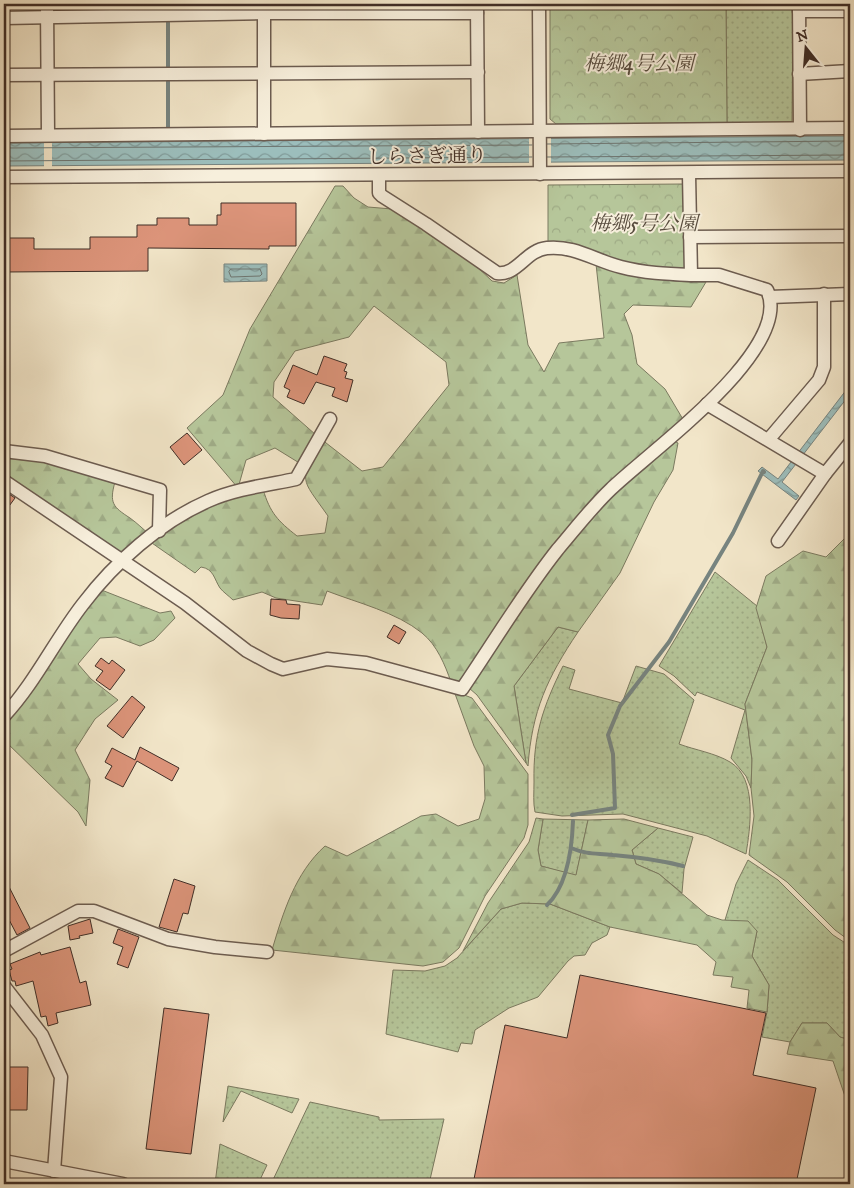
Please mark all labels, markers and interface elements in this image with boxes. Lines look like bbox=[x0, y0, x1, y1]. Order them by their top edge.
north arrow bbox=[782, 22, 832, 72]
text: N bbox=[794, 26, 811, 47]
park label: 梅郷4号公園 bbox=[584, 52, 697, 77]
street label: しらさぎ通り bbox=[367, 143, 487, 171]
park label: 梅郷5号公園 bbox=[590, 212, 701, 237]

